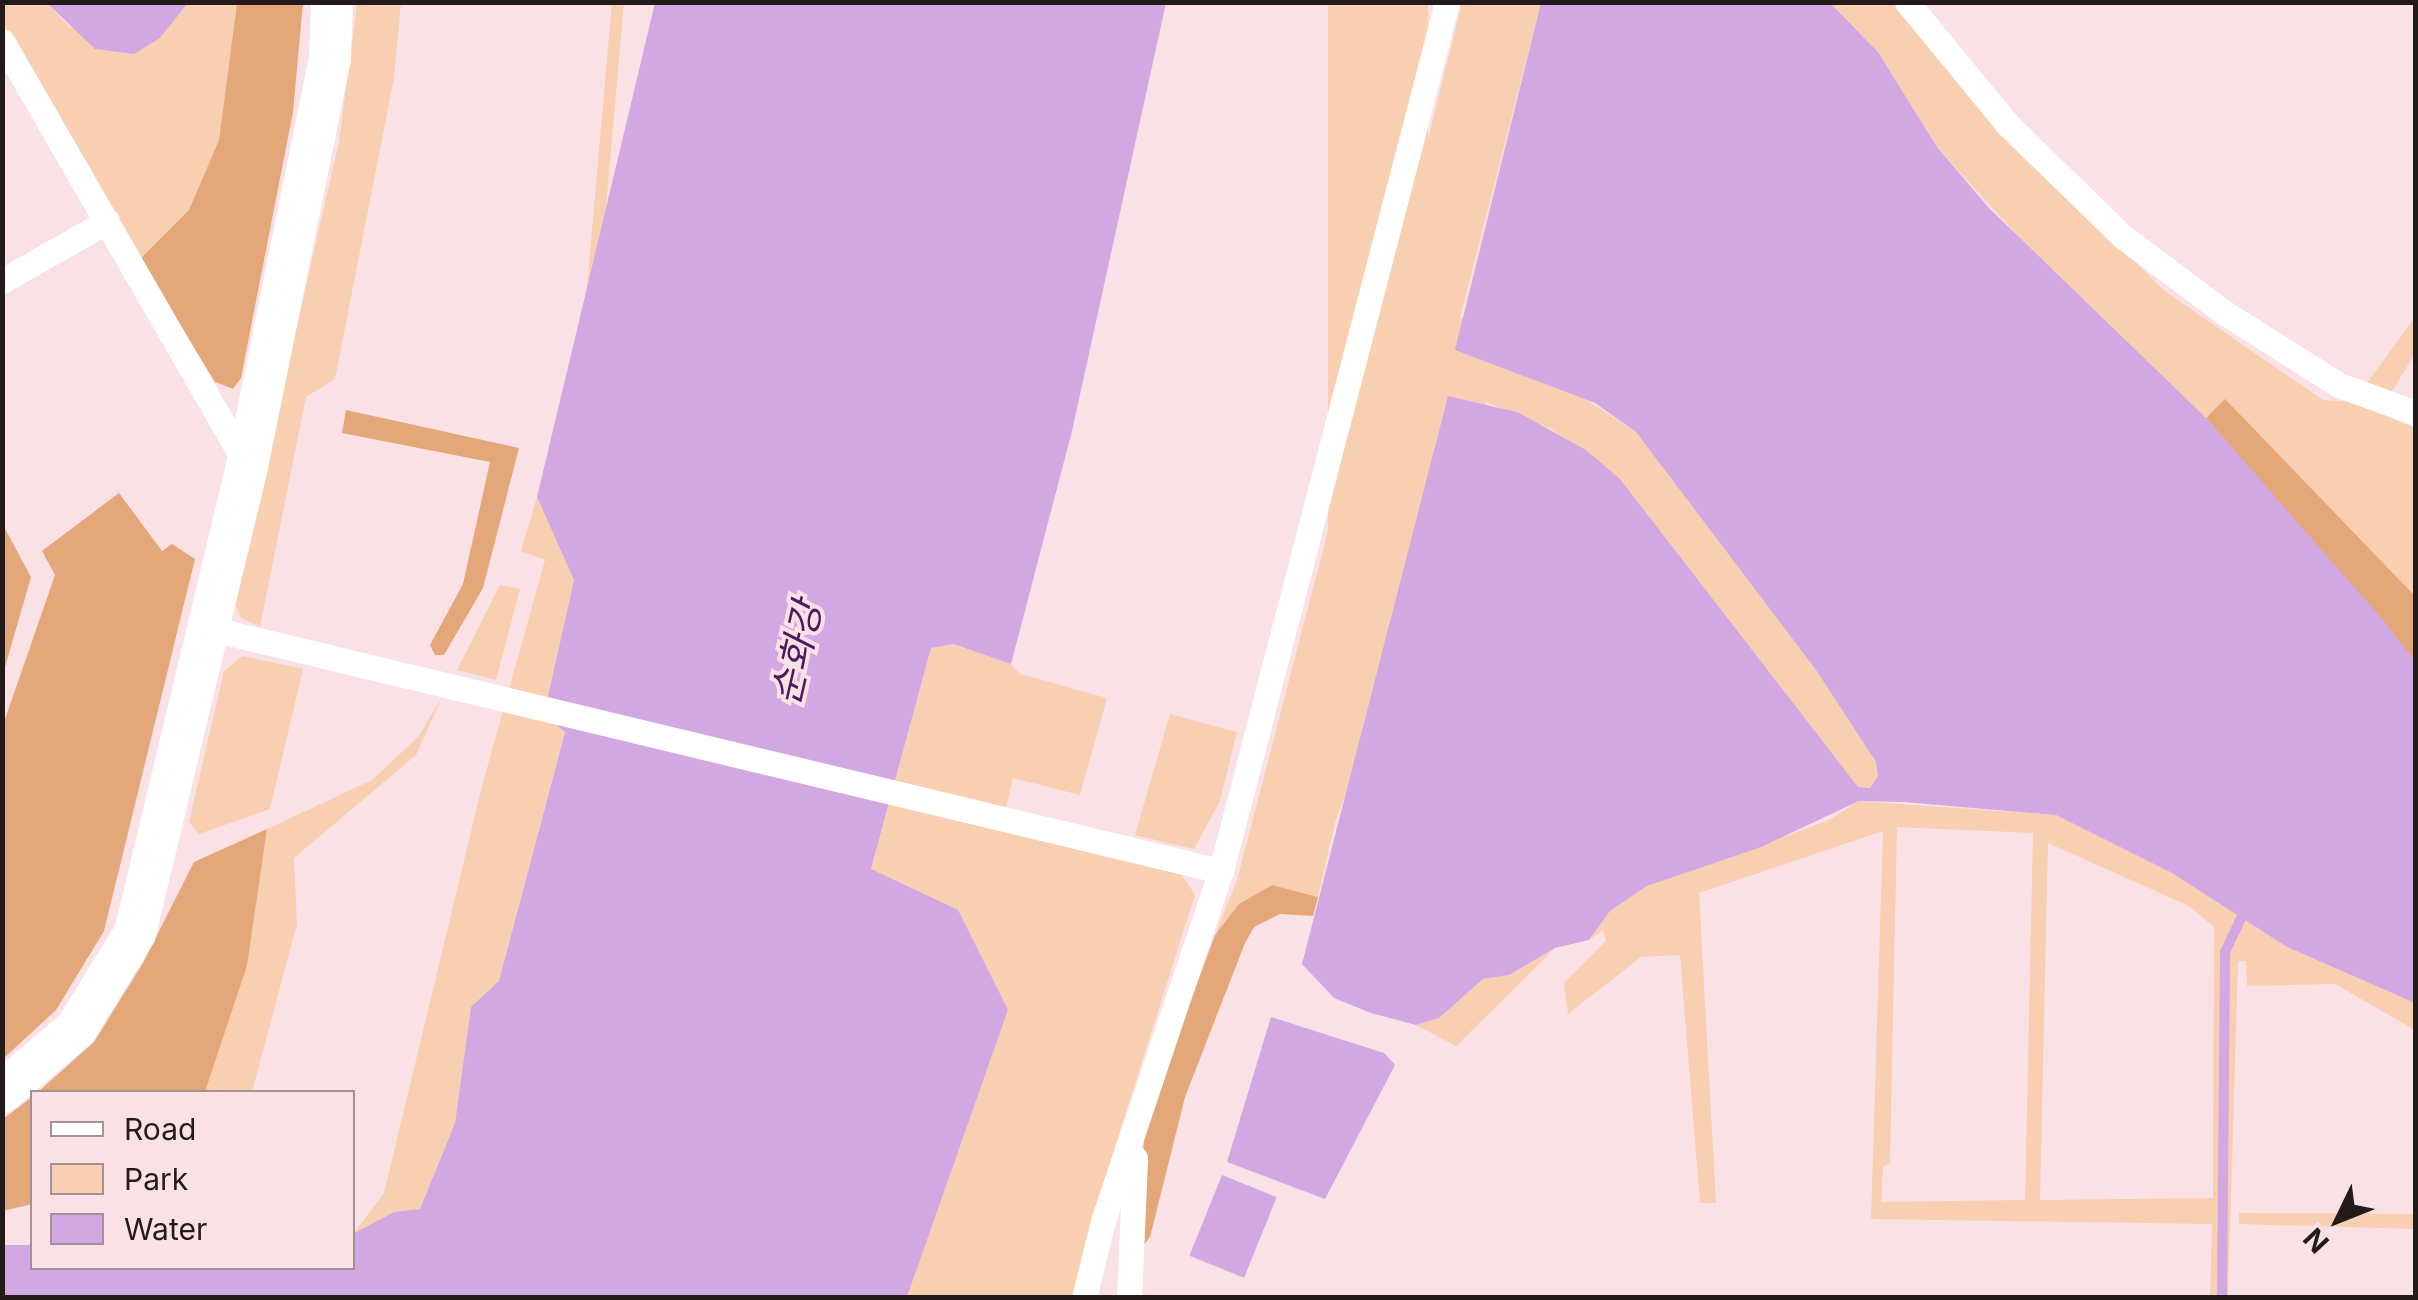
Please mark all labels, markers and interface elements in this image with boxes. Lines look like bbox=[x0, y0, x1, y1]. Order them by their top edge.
water label: 순화강 bbox=[763, 597, 831, 709]
legend bbox=[30, 1090, 355, 1270]
text: Road bbox=[124, 1111, 196, 1147]
text: Park bbox=[124, 1161, 188, 1197]
north arrow bbox=[2288, 1170, 2388, 1270]
text: Water bbox=[124, 1211, 207, 1247]
text: N bbox=[2296, 1221, 2336, 1260]

